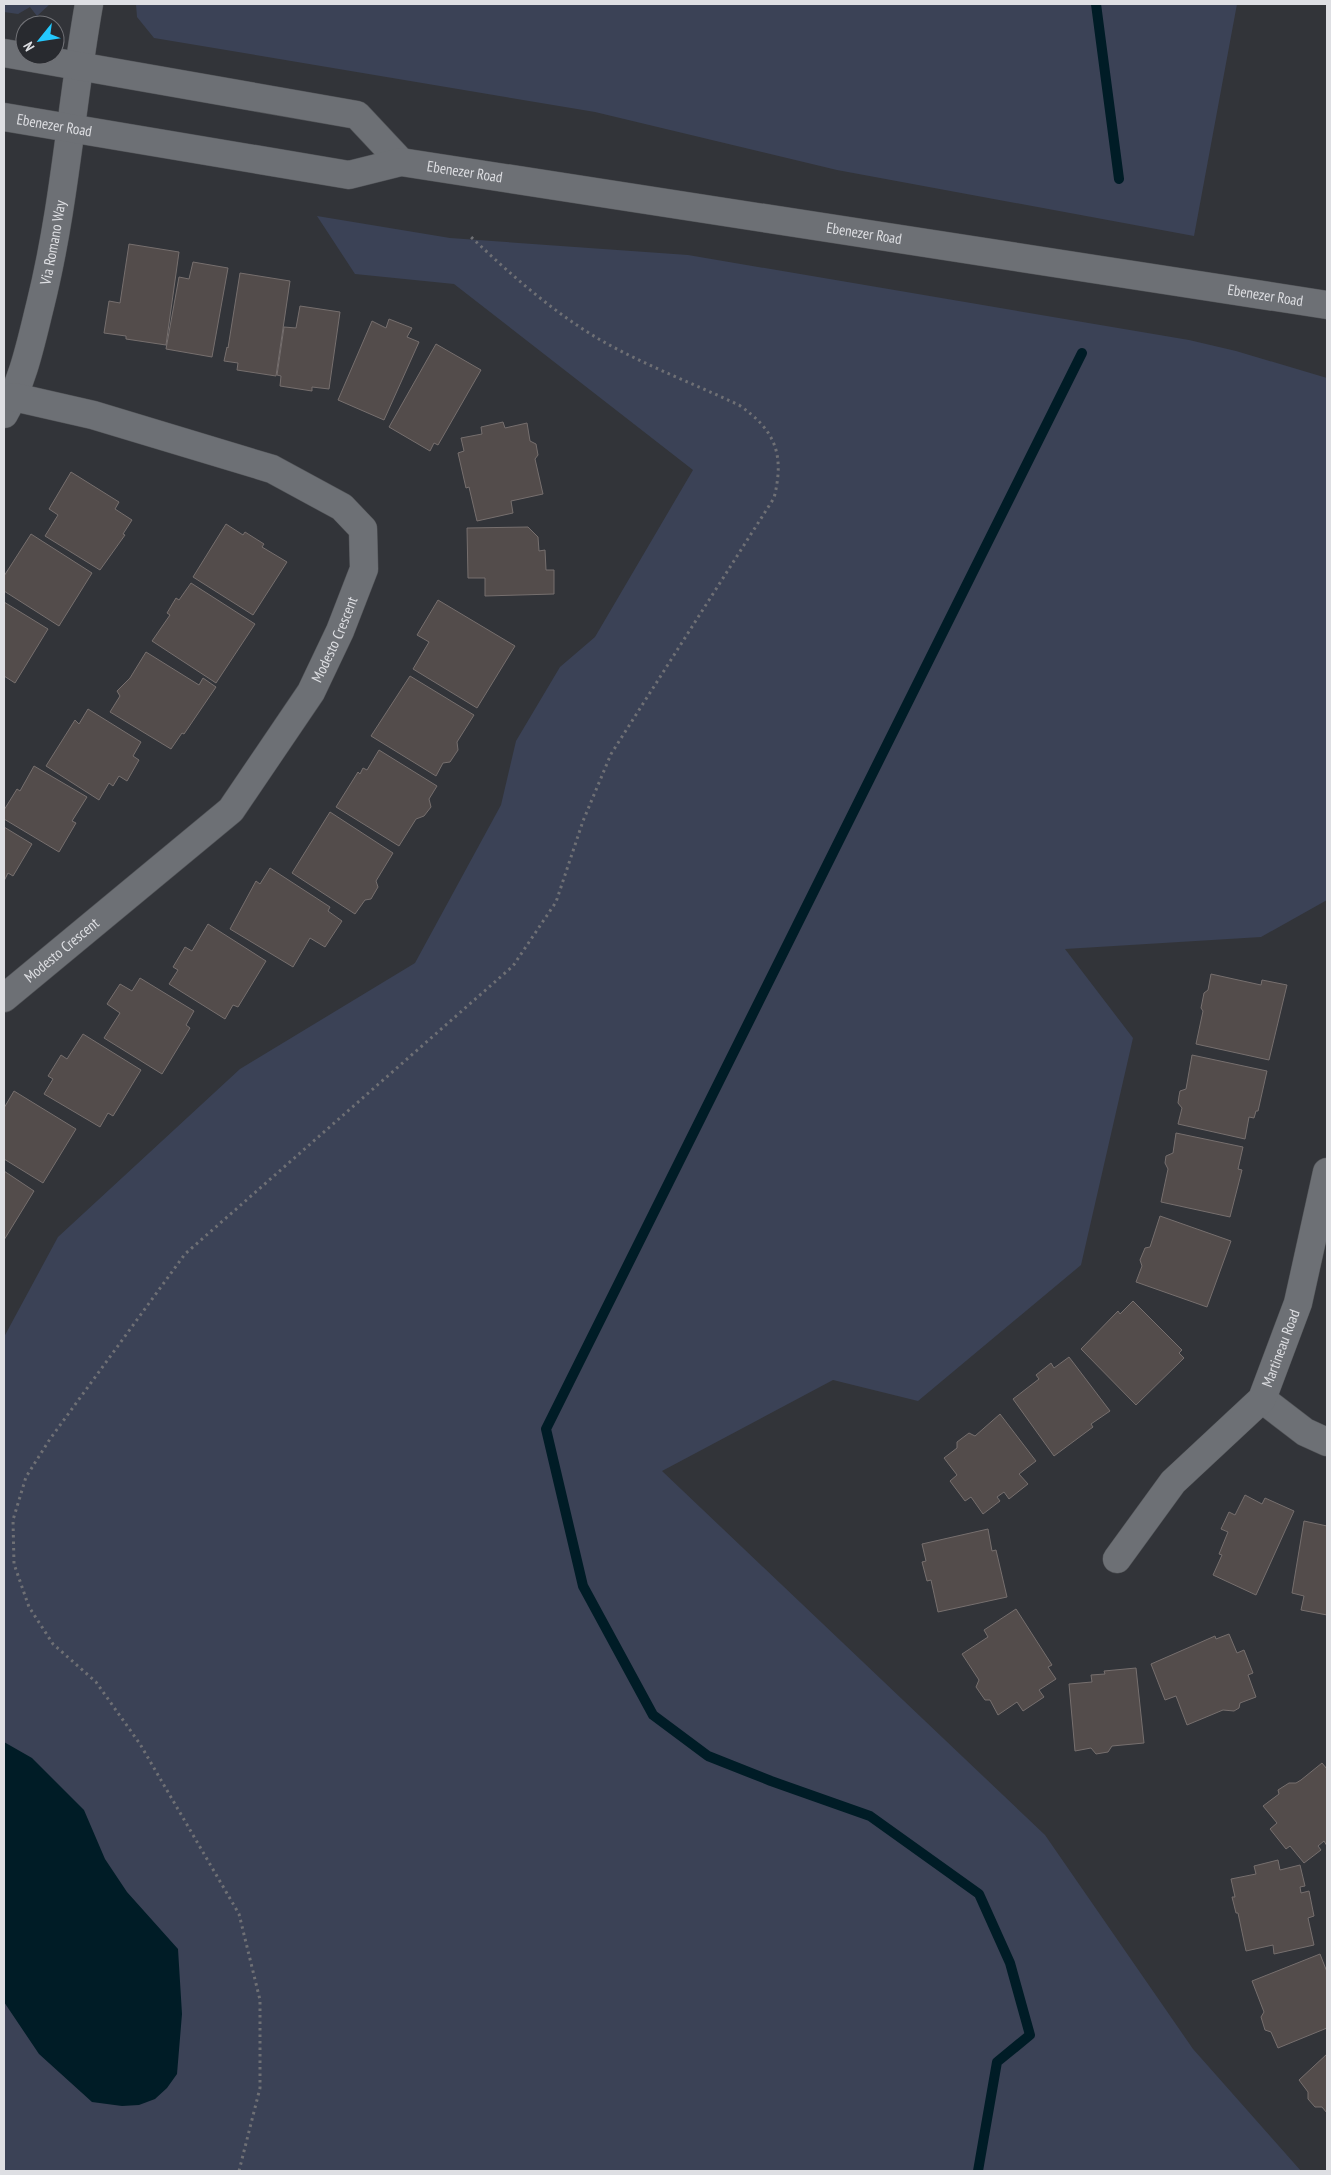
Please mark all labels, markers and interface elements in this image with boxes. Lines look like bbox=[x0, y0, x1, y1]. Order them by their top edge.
north arrow bbox=[15, 15, 65, 65]
text: N bbox=[19, 39, 38, 54]
street label: Ebenezer Road bbox=[15, 109, 94, 141]
street label: Ebenezer Road bbox=[426, 156, 504, 187]
street label: Via Romano Way bbox=[35, 199, 70, 288]
street label: Ebenezer Road bbox=[825, 218, 903, 248]
street label: Ebenezer Road bbox=[1226, 280, 1304, 310]
street label: Modesto Crescent bbox=[307, 594, 361, 685]
street label: Modesto Crescent bbox=[20, 913, 103, 986]
street label: Martineau Road bbox=[1257, 1307, 1304, 1390]

